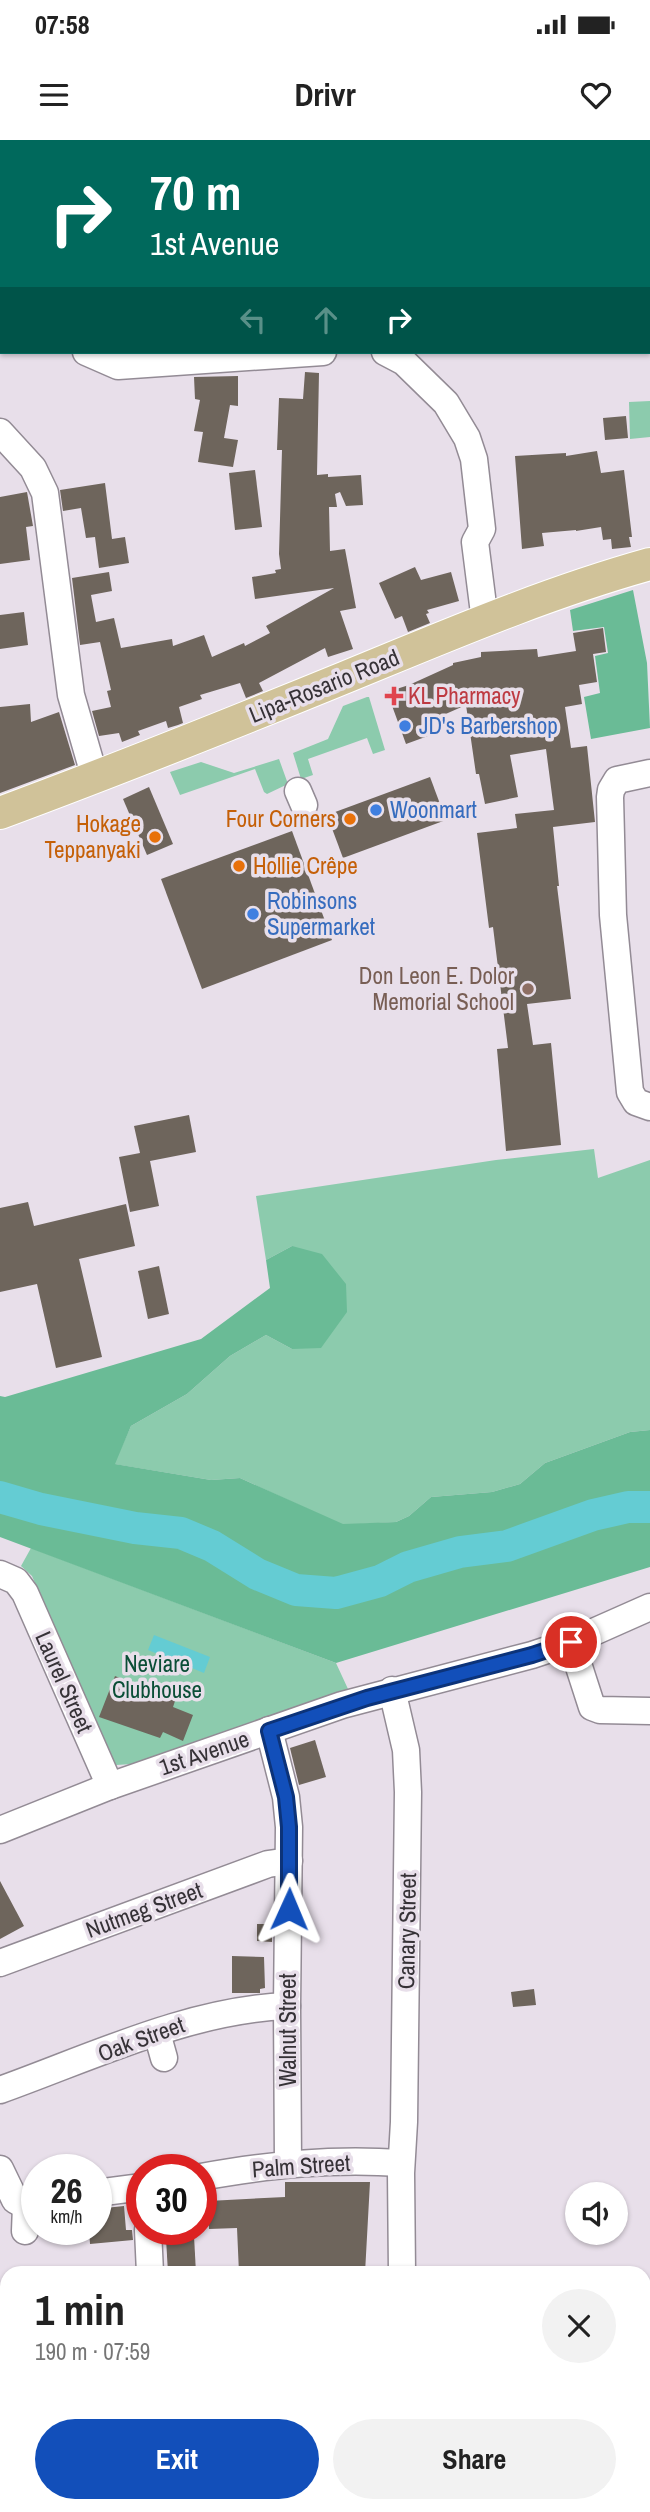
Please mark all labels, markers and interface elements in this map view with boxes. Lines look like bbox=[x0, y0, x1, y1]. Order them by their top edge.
text: 07:58 bbox=[35, 7, 90, 42]
text: Drivr bbox=[294, 73, 356, 116]
icon: menu bbox=[35, 76, 73, 114]
icon: heart bbox=[577, 76, 615, 114]
text: 70 m bbox=[150, 159, 242, 225]
icon: right bbox=[35, 168, 126, 259]
text: 1st Avenue bbox=[150, 222, 279, 265]
icon: left bbox=[234, 301, 272, 339]
icon: ahead bbox=[307, 301, 345, 339]
icon: right bbox=[380, 301, 418, 339]
street label: Lipa-Rosario Road bbox=[244, 641, 403, 730]
place label: KL Pharmacy bbox=[408, 680, 521, 711]
marker: KL Pharmacy bbox=[386, 688, 402, 704]
place label: JD's Barbershop bbox=[419, 710, 558, 741]
marker: JD's Barbershop bbox=[397, 718, 413, 734]
place label: Woonmart bbox=[390, 794, 477, 825]
marker: Woonmart bbox=[368, 802, 384, 818]
place label: Four Corners bbox=[226, 803, 336, 834]
place label: Hokage Teppanyaki bbox=[45, 808, 141, 865]
marker: Four Corners bbox=[342, 811, 358, 827]
marker: Hokage Teppanyaki bbox=[147, 829, 163, 845]
place label: Hollie Crêpe bbox=[253, 850, 358, 881]
marker: Hollie Crêpe bbox=[231, 858, 247, 874]
place label: Robinsons Supermarket bbox=[267, 885, 375, 942]
marker: Robinsons Supermarket bbox=[245, 906, 261, 922]
place label: Don Leon E. Dolor Memorial School bbox=[359, 960, 515, 1017]
marker: Don Leon E. Dolor Memorial School bbox=[520, 981, 536, 997]
pin bbox=[541, 1612, 601, 1672]
icon: arrive bbox=[552, 1623, 590, 1661]
street label: Laurel Street bbox=[28, 1626, 101, 1737]
park label: Neviare Clubhouse bbox=[112, 1648, 202, 1705]
street label: 1st Avenue bbox=[155, 1723, 253, 1782]
position arrow bbox=[252, 1872, 326, 1946]
street label: Canary Street bbox=[390, 1873, 423, 1989]
street label: Nutmeg Street bbox=[81, 1874, 206, 1945]
street label: Walnut Street bbox=[272, 1973, 303, 2087]
street label: Oak Street bbox=[93, 2009, 188, 2069]
street label: Palm Street bbox=[251, 2147, 351, 2184]
speed limit sign: 30 bbox=[126, 2154, 217, 2245]
text: 26 bbox=[51, 2167, 82, 2214]
map controls bbox=[565, 2182, 628, 2245]
button: sound bbox=[565, 2182, 628, 2245]
text: km/h bbox=[51, 2204, 83, 2229]
text: 1 min bbox=[35, 2282, 125, 2338]
button: close bbox=[542, 2289, 616, 2363]
text: 190 m · 07:59 bbox=[35, 2336, 150, 2367]
button: Exit bbox=[35, 2419, 319, 2499]
button: Share bbox=[333, 2419, 616, 2499]

